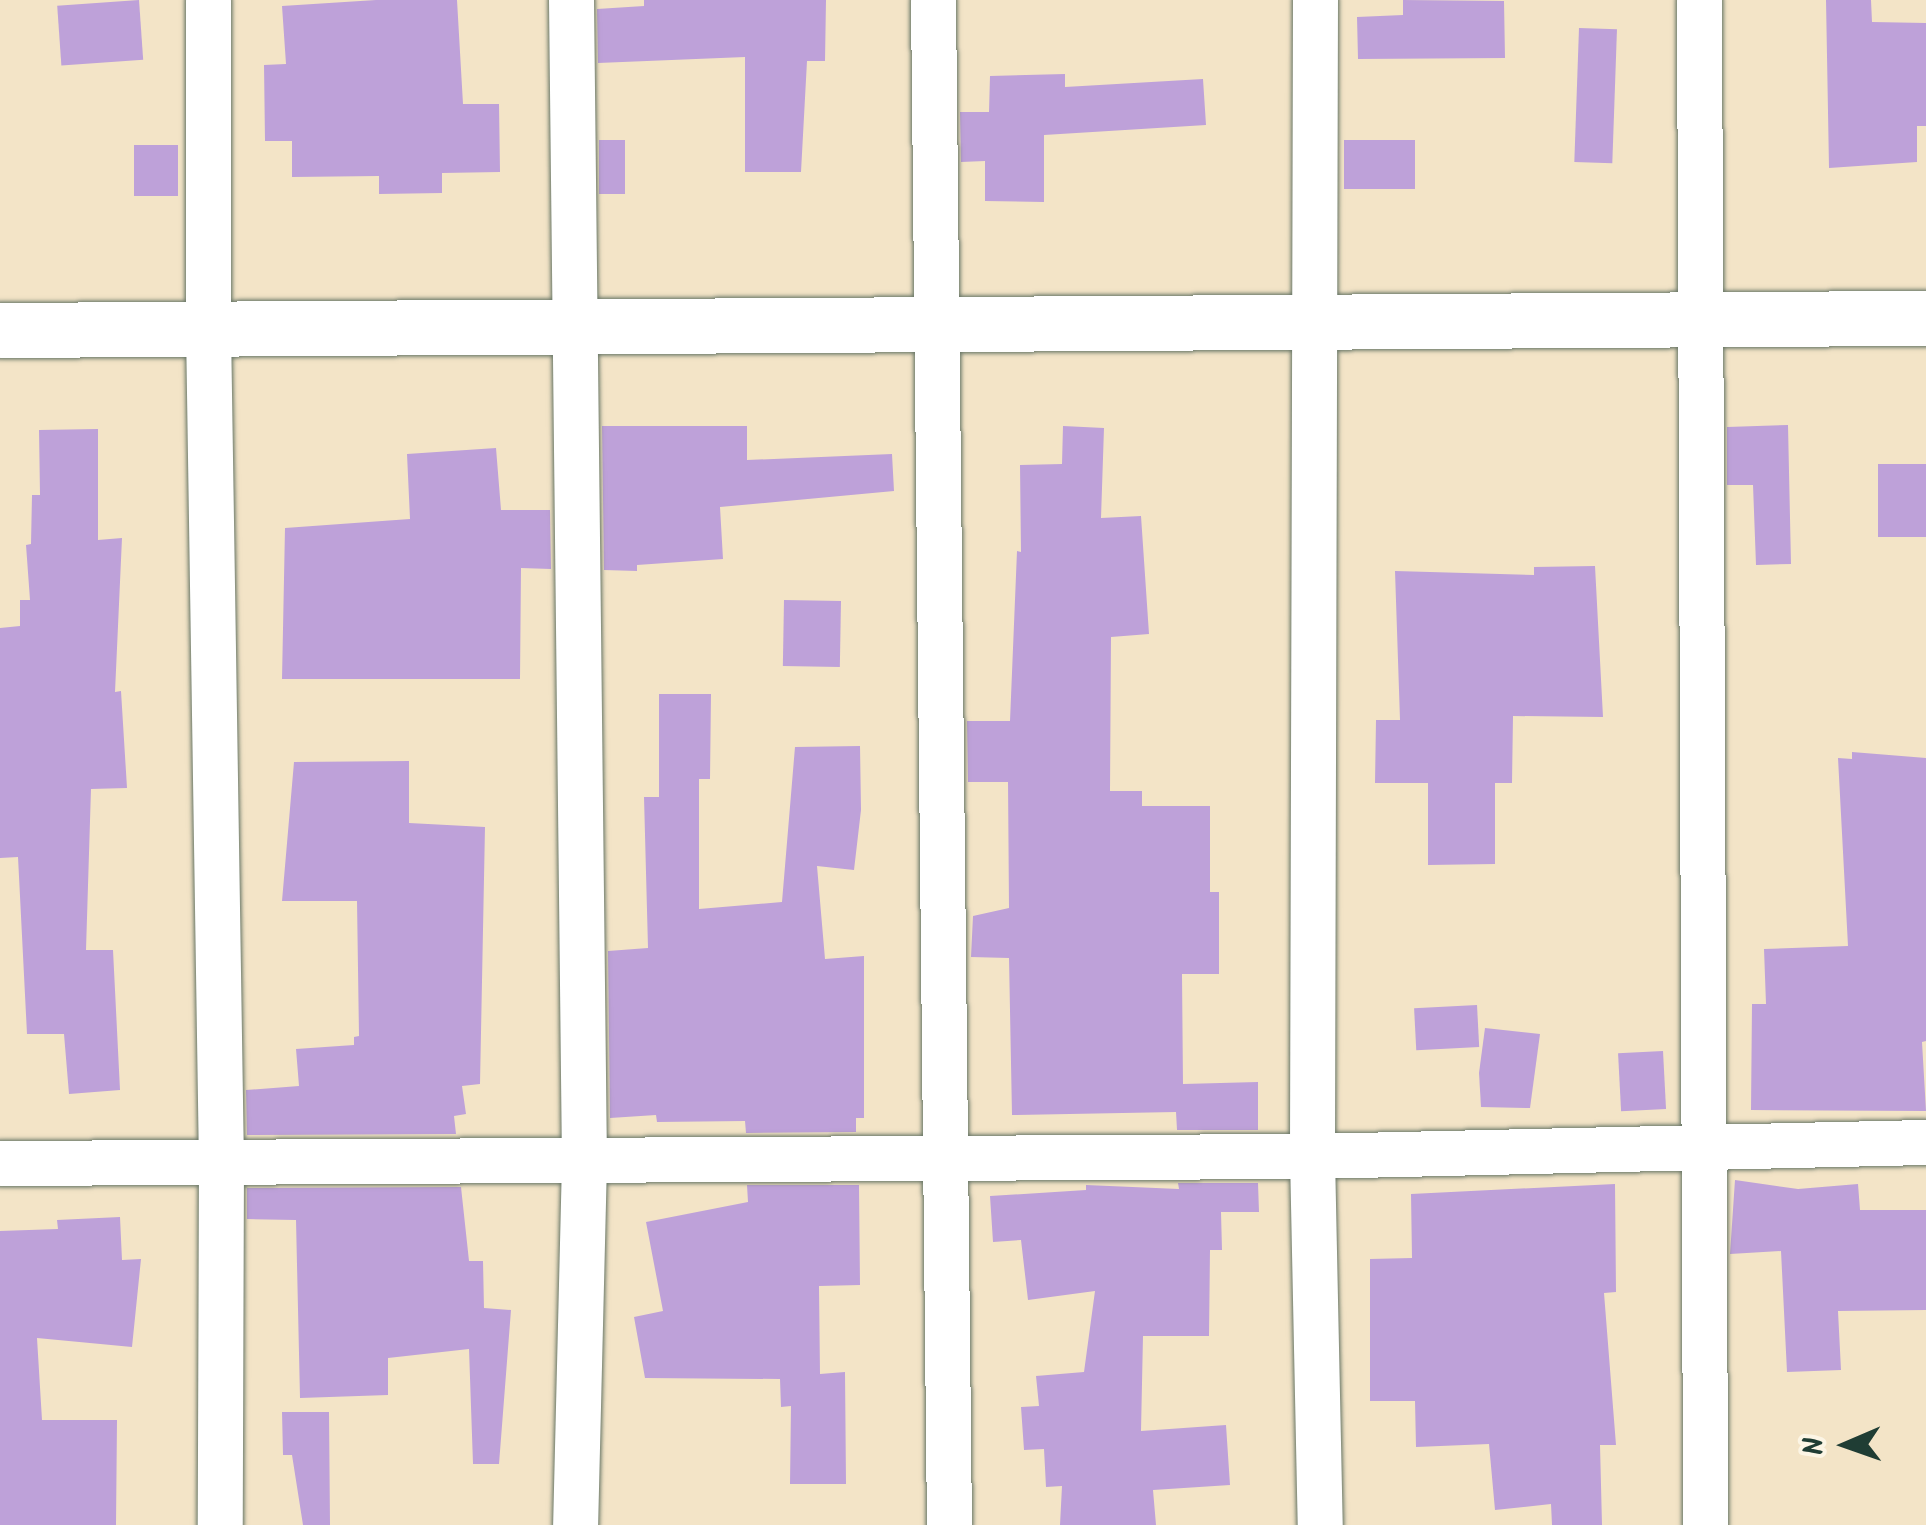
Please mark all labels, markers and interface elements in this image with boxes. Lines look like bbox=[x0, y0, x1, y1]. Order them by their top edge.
north arrow bbox=[1796, 1395, 1896, 1495]
text: N bbox=[1793, 1436, 1838, 1456]

